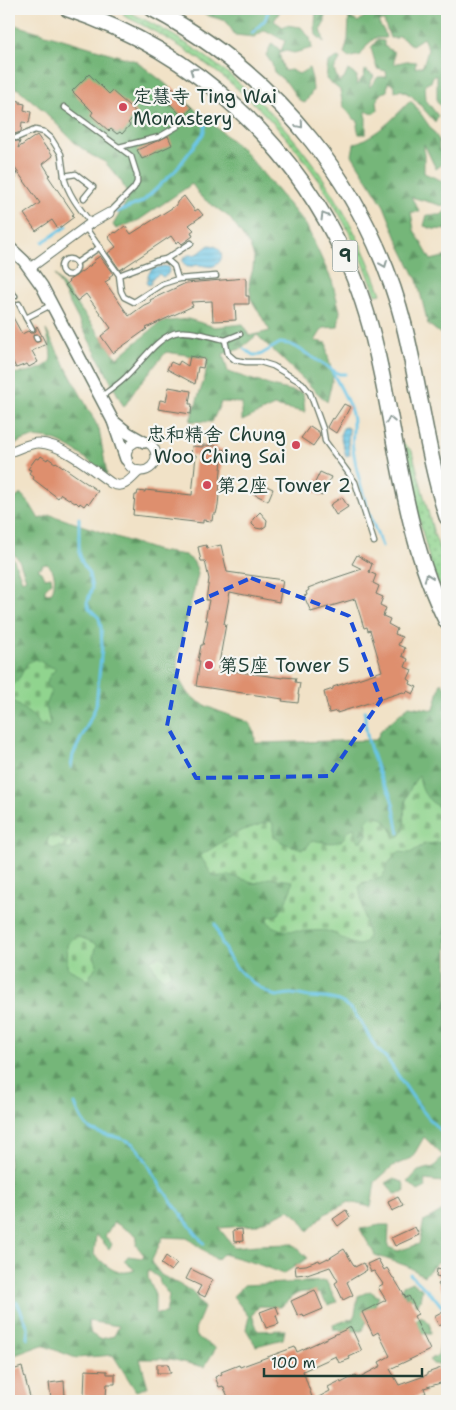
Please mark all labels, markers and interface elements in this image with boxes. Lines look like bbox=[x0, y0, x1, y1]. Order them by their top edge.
one-way arrow bbox=[189, 68, 198, 77]
place label: 定慧寺 Ting Wai Monastery bbox=[133, 84, 277, 131]
marker: 定慧寺 Ting Wai Monastery bbox=[117, 101, 129, 113]
one-way arrow bbox=[295, 120, 304, 129]
one-way arrow bbox=[321, 213, 331, 222]
road number: 9 bbox=[332, 240, 358, 272]
one-way arrow bbox=[378, 259, 388, 268]
one-way arrow bbox=[385, 415, 396, 424]
place label: 忠和精舍 Chung Woo Ching Sai bbox=[147, 422, 286, 469]
marker: 忠和精舍 Chung Woo Ching Sai bbox=[290, 439, 302, 451]
place label: 第2座 Tower 2 bbox=[217, 473, 351, 498]
marker: 第2座 Tower 2 bbox=[201, 479, 213, 491]
one-way arrow bbox=[424, 574, 434, 582]
place label: 第5座 Tower 5 bbox=[219, 653, 350, 678]
marker: 第5座 Tower 5 bbox=[203, 659, 215, 671]
scale bar bbox=[264, 1345, 421, 1377]
text: 100 m bbox=[271, 1353, 316, 1373]

